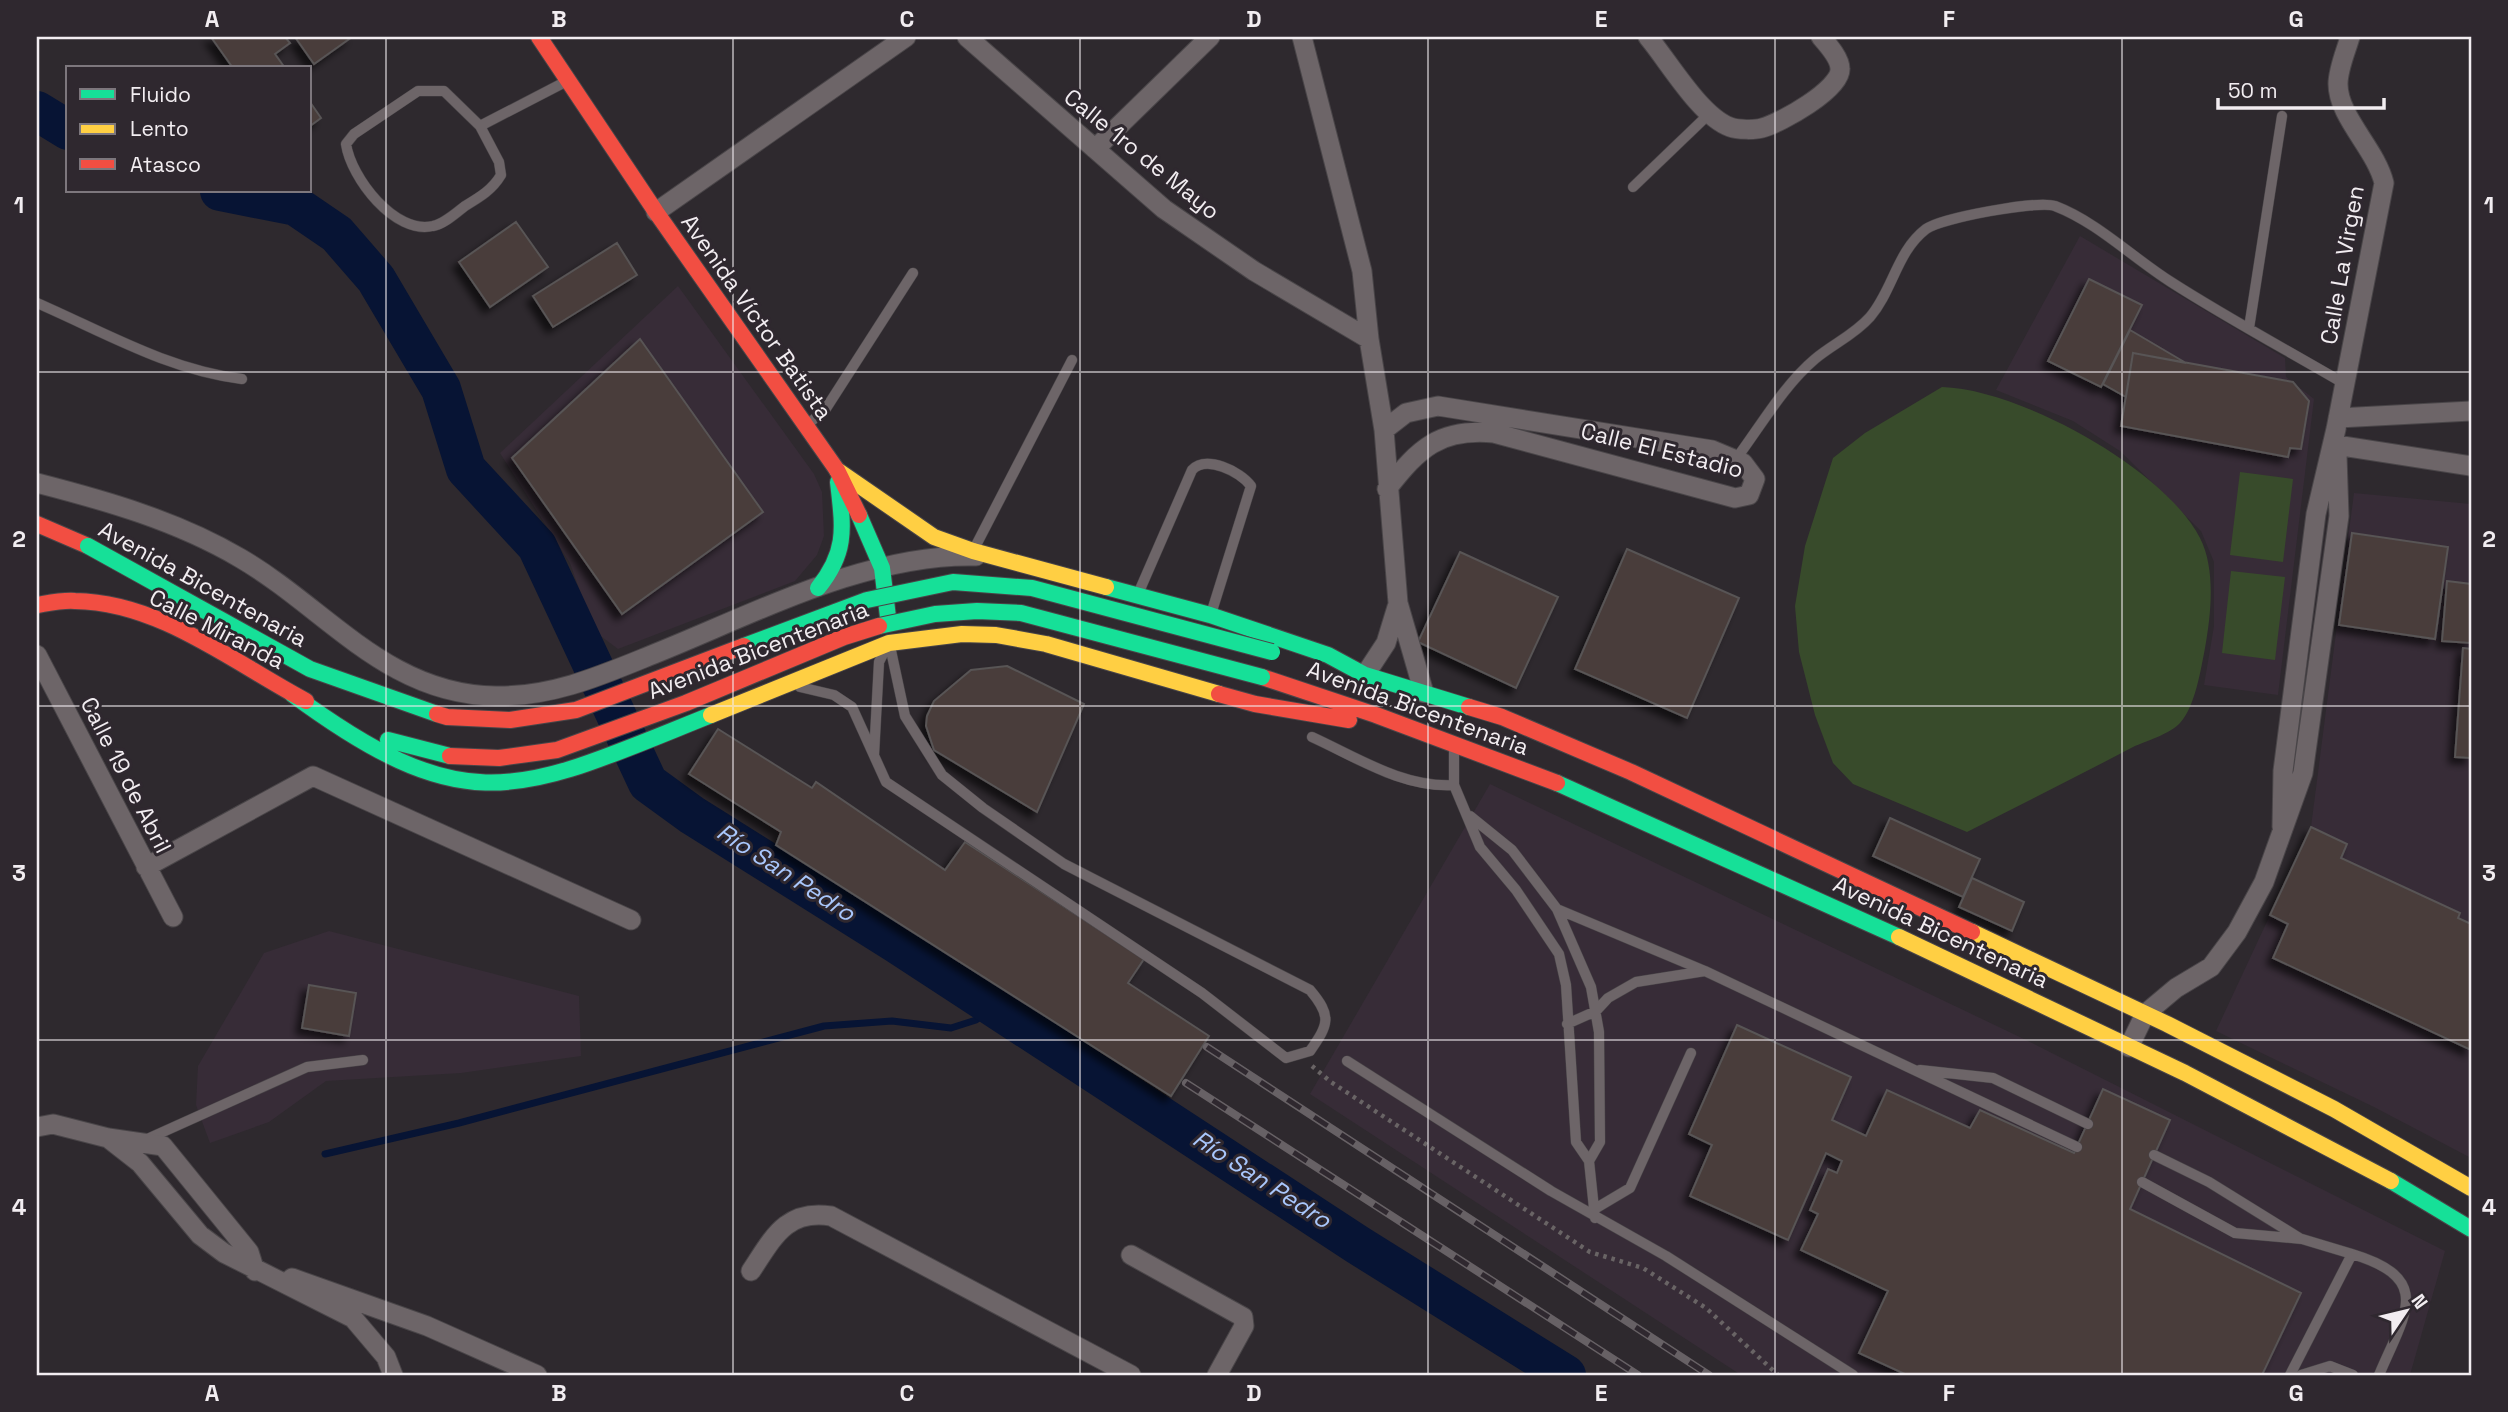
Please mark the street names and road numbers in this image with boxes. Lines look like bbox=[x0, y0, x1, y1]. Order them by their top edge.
street label: Calle 1ro de Mayo bbox=[1058, 82, 1226, 226]
street label: Calle La Virgen bbox=[2313, 183, 2371, 347]
street label: Avenida Víctor Batista bbox=[675, 208, 839, 426]
street label: Calle El Estadio bbox=[1578, 415, 1746, 485]
street label: Avenida Bicentenaria bbox=[93, 514, 313, 654]
street label: Calle Miranda bbox=[144, 582, 290, 676]
street label: Avenida Bicentenaria bbox=[643, 594, 873, 706]
street label: Avenida Bicentenaria bbox=[1303, 654, 1533, 762]
street label: Calle 19 de Abril bbox=[74, 692, 178, 858]
street label: Avenida Bicentenaria bbox=[1829, 869, 2053, 995]

